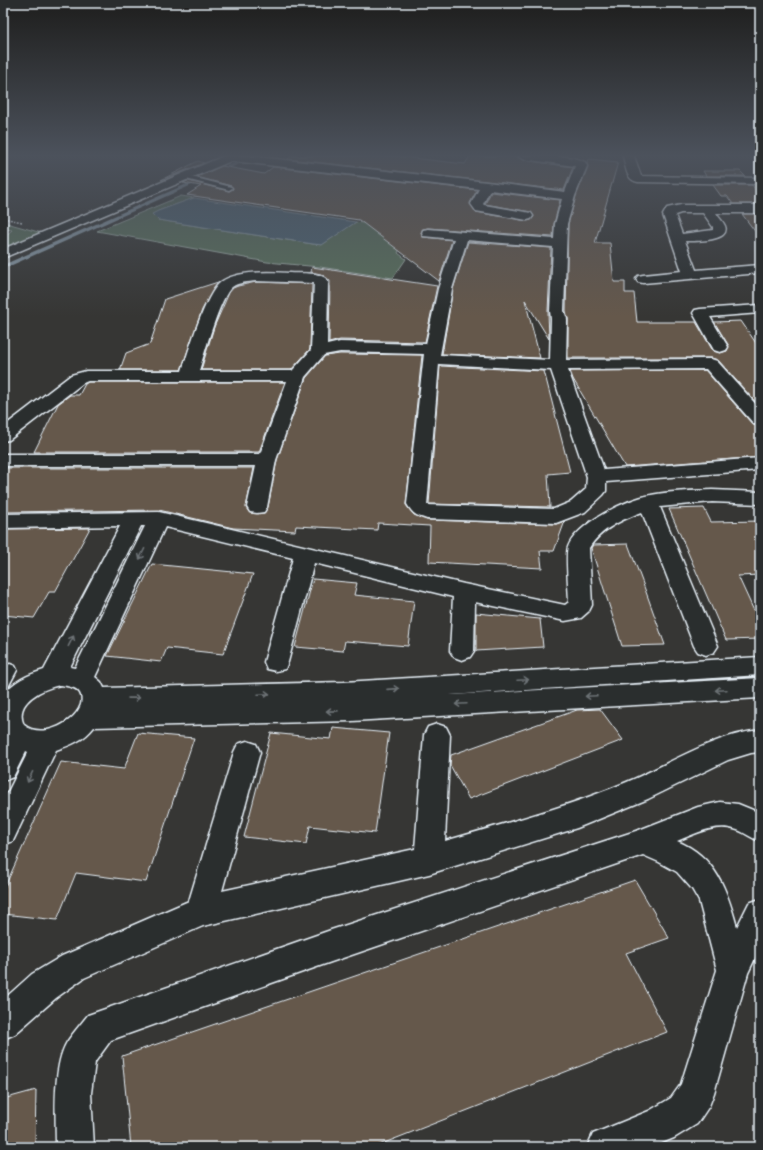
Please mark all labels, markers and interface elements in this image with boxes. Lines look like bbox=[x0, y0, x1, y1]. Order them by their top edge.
one-way arrow bbox=[138, 548, 145, 560]
one-way arrow bbox=[68, 635, 75, 647]
one-way arrow bbox=[516, 677, 529, 684]
one-way arrow bbox=[386, 685, 399, 692]
one-way arrow bbox=[715, 686, 728, 693]
one-way arrow bbox=[257, 690, 270, 698]
one-way arrow bbox=[585, 693, 598, 700]
one-way arrow bbox=[127, 694, 140, 702]
one-way arrow bbox=[455, 701, 468, 708]
one-way arrow bbox=[326, 707, 339, 715]
one-way arrow bbox=[26, 770, 33, 782]

